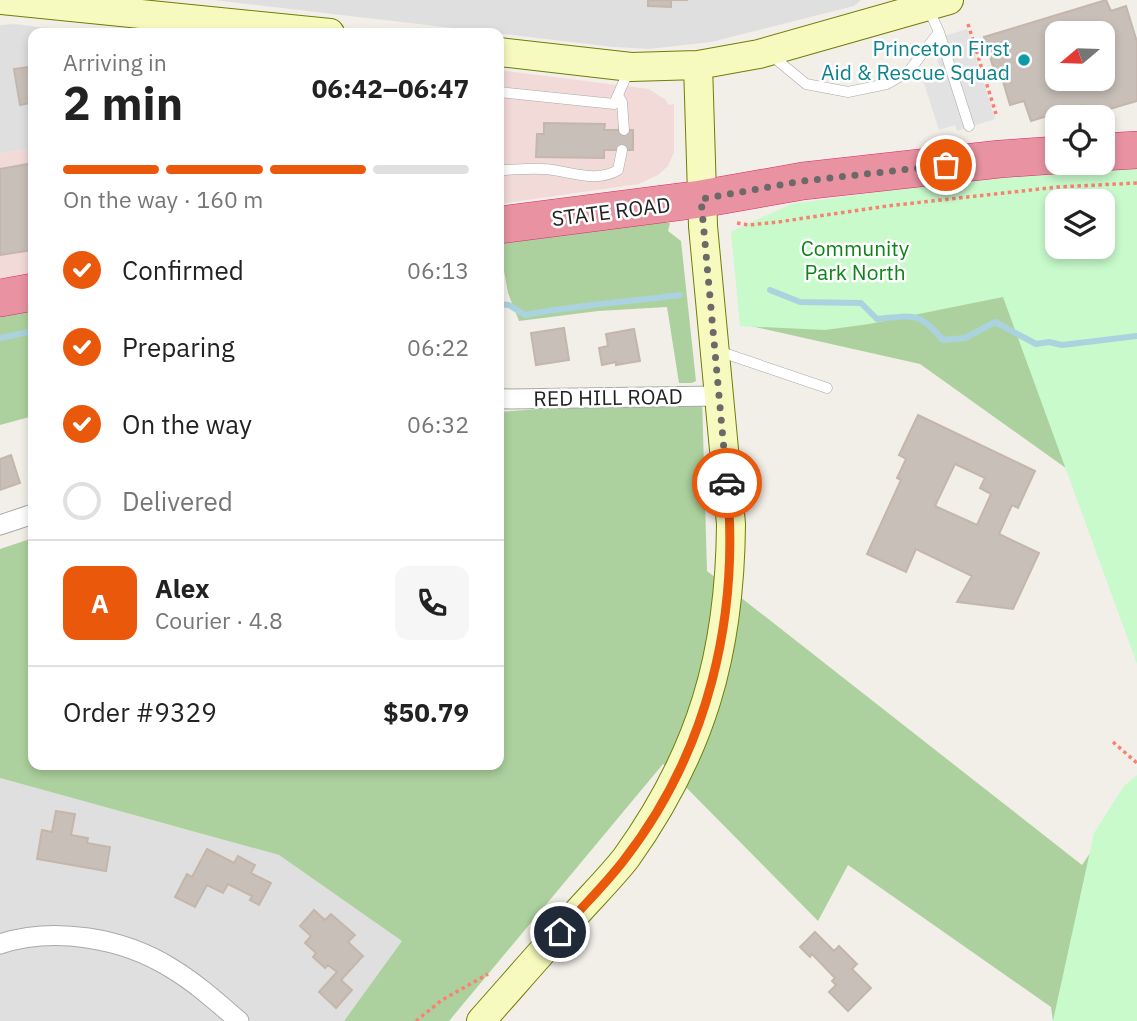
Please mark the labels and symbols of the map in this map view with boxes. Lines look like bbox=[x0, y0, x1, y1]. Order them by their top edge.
north arrow bbox=[1045, 21, 1115, 91]
place label: Princeton First Aid & Rescue Squad bbox=[821, 34, 1010, 86]
marker: Princeton First Aid & Rescue Squad bbox=[1016, 52, 1032, 68]
pin bbox=[916, 135, 976, 195]
street label: STATE ROAD bbox=[550, 190, 672, 232]
park label: Community Park North bbox=[801, 234, 910, 286]
street label: RED HILL ROAD bbox=[533, 382, 683, 412]
courier bbox=[692, 448, 762, 518]
pin bbox=[530, 902, 590, 962]

